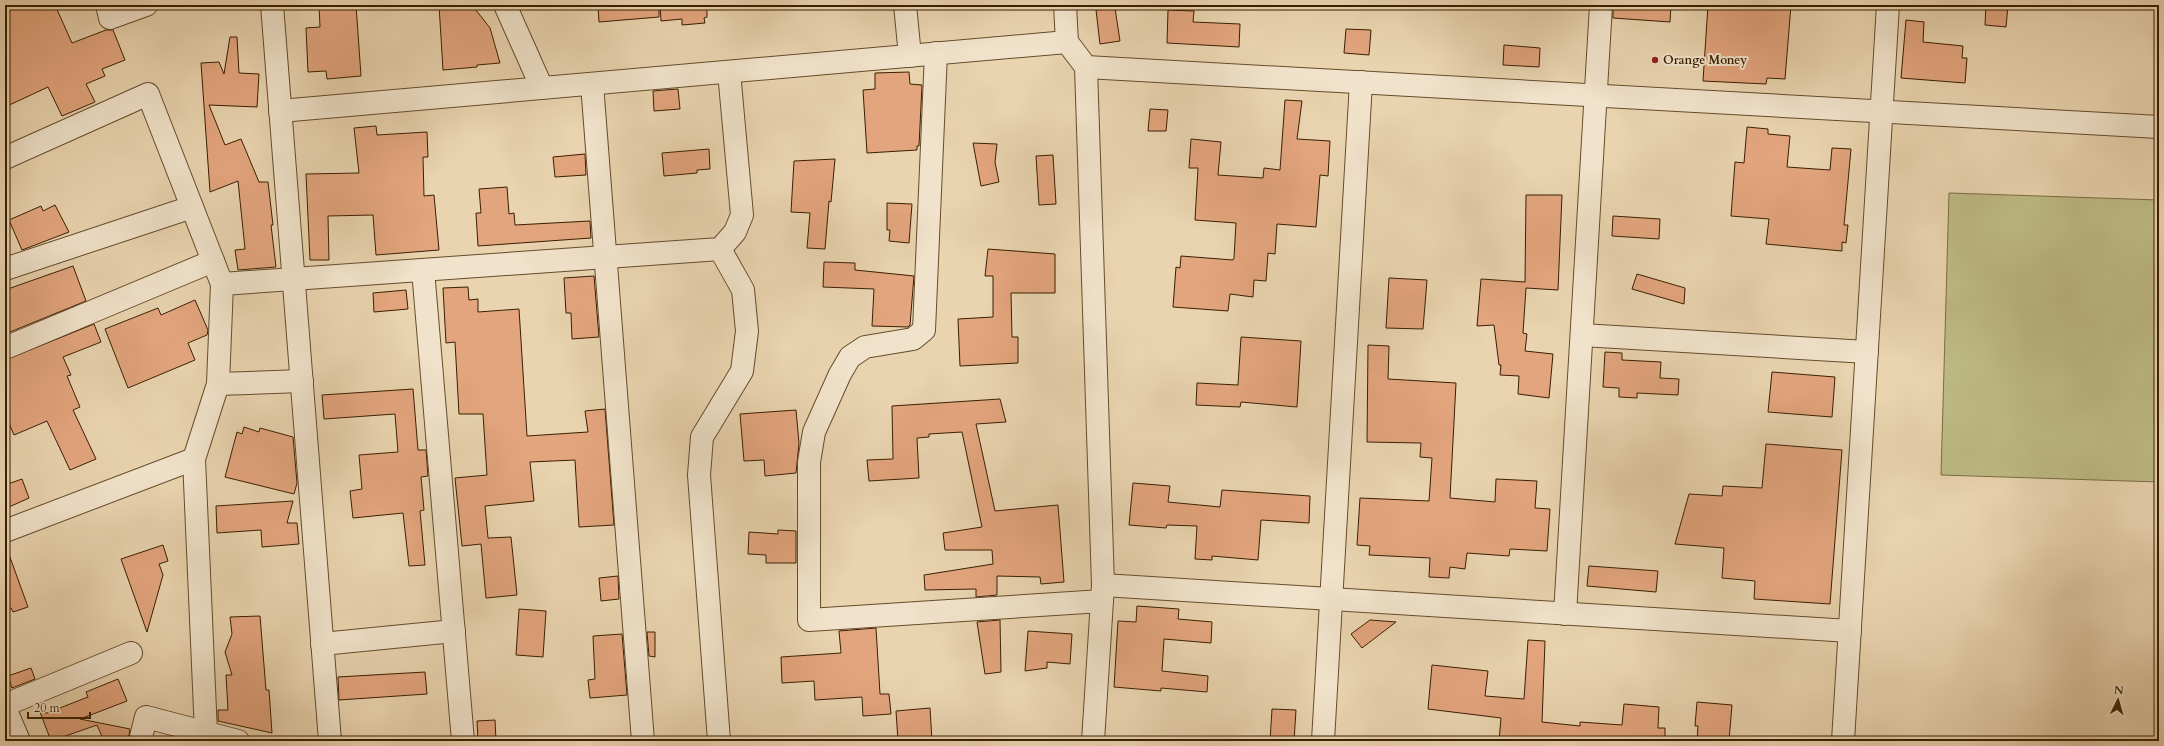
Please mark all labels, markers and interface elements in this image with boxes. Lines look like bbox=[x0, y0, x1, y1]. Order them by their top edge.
place label: Orange Money bbox=[1663, 52, 1747, 68]
marker: Orange Money bbox=[1650, 55, 1660, 65]
north arrow bbox=[2098, 680, 2138, 720]
text: N bbox=[2113, 683, 2125, 698]
scale bar bbox=[28, 694, 90, 720]
text: 20 m bbox=[34, 700, 61, 716]

